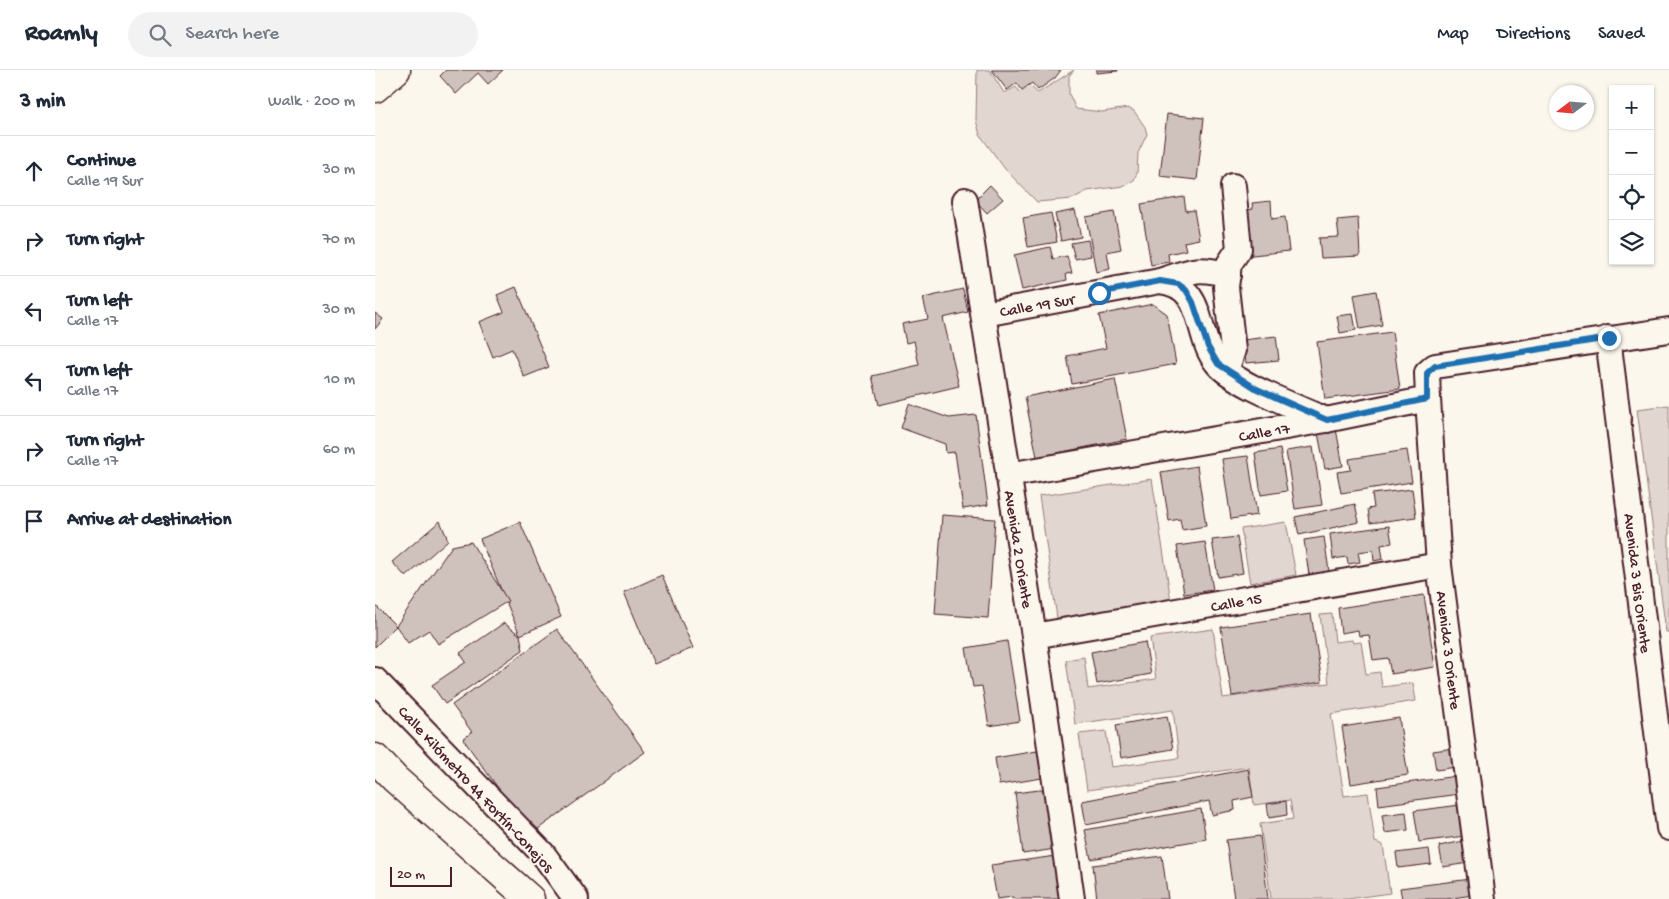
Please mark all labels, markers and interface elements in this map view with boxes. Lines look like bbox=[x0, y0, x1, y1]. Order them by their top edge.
search box bbox=[128, 12, 478, 57]
text: Roamly bbox=[25, 20, 98, 49]
icon: search bbox=[146, 21, 174, 49]
text: Search here bbox=[186, 23, 279, 46]
text: Map bbox=[1437, 24, 1469, 45]
text: Directions bbox=[1497, 24, 1570, 45]
text: Saved bbox=[1598, 24, 1644, 45]
north arrow bbox=[1549, 85, 1594, 130]
map controls bbox=[1609, 85, 1654, 265]
button: + bbox=[1609, 85, 1654, 130]
text: 3 min bbox=[20, 90, 65, 115]
text: Walk · 200 m bbox=[268, 93, 355, 112]
button: − bbox=[1609, 130, 1654, 175]
text: Continue bbox=[67, 150, 136, 173]
icon: ahead bbox=[20, 157, 48, 185]
text: 30 m bbox=[322, 161, 355, 180]
text: Calle 19 Sur bbox=[67, 173, 143, 192]
button: locate bbox=[1609, 175, 1654, 220]
button: layers bbox=[1609, 220, 1654, 265]
icon: right bbox=[20, 227, 48, 255]
text: Turn right bbox=[67, 229, 143, 252]
text: 70 m bbox=[322, 231, 355, 250]
route start bbox=[1088, 282, 1111, 305]
text: Turn left bbox=[67, 290, 131, 313]
street label: Calle 19 Sur bbox=[999, 291, 1078, 323]
icon: left bbox=[20, 297, 48, 325]
text: 30 m bbox=[322, 301, 355, 320]
text: Calle 17 bbox=[67, 313, 118, 332]
route end bbox=[1598, 327, 1621, 350]
text: Turn left bbox=[67, 360, 131, 383]
icon: left bbox=[20, 367, 48, 395]
text: 10 m bbox=[324, 371, 355, 390]
text: Calle 17 bbox=[67, 383, 118, 402]
street label: Calle 17 bbox=[1238, 421, 1292, 448]
text: Turn right bbox=[67, 430, 143, 453]
icon: right bbox=[20, 437, 48, 465]
text: 60 m bbox=[323, 441, 355, 460]
text: Calle 17 bbox=[67, 453, 118, 472]
street label: Avenida 2 Oriente bbox=[998, 489, 1035, 610]
icon: arrive bbox=[20, 507, 48, 535]
text: Arrive at destination bbox=[67, 509, 231, 532]
street label: Avenida 3 Bis Oriente bbox=[1618, 512, 1654, 655]
street label: Avenida 3 Oriente bbox=[1430, 590, 1463, 712]
street label: Calle 15 bbox=[1210, 591, 1264, 618]
street label: Calle Kilómetro 44 Fortín-Conejos bbox=[392, 703, 557, 878]
scale bar bbox=[390, 864, 453, 887]
text: 20 m bbox=[397, 867, 425, 884]

